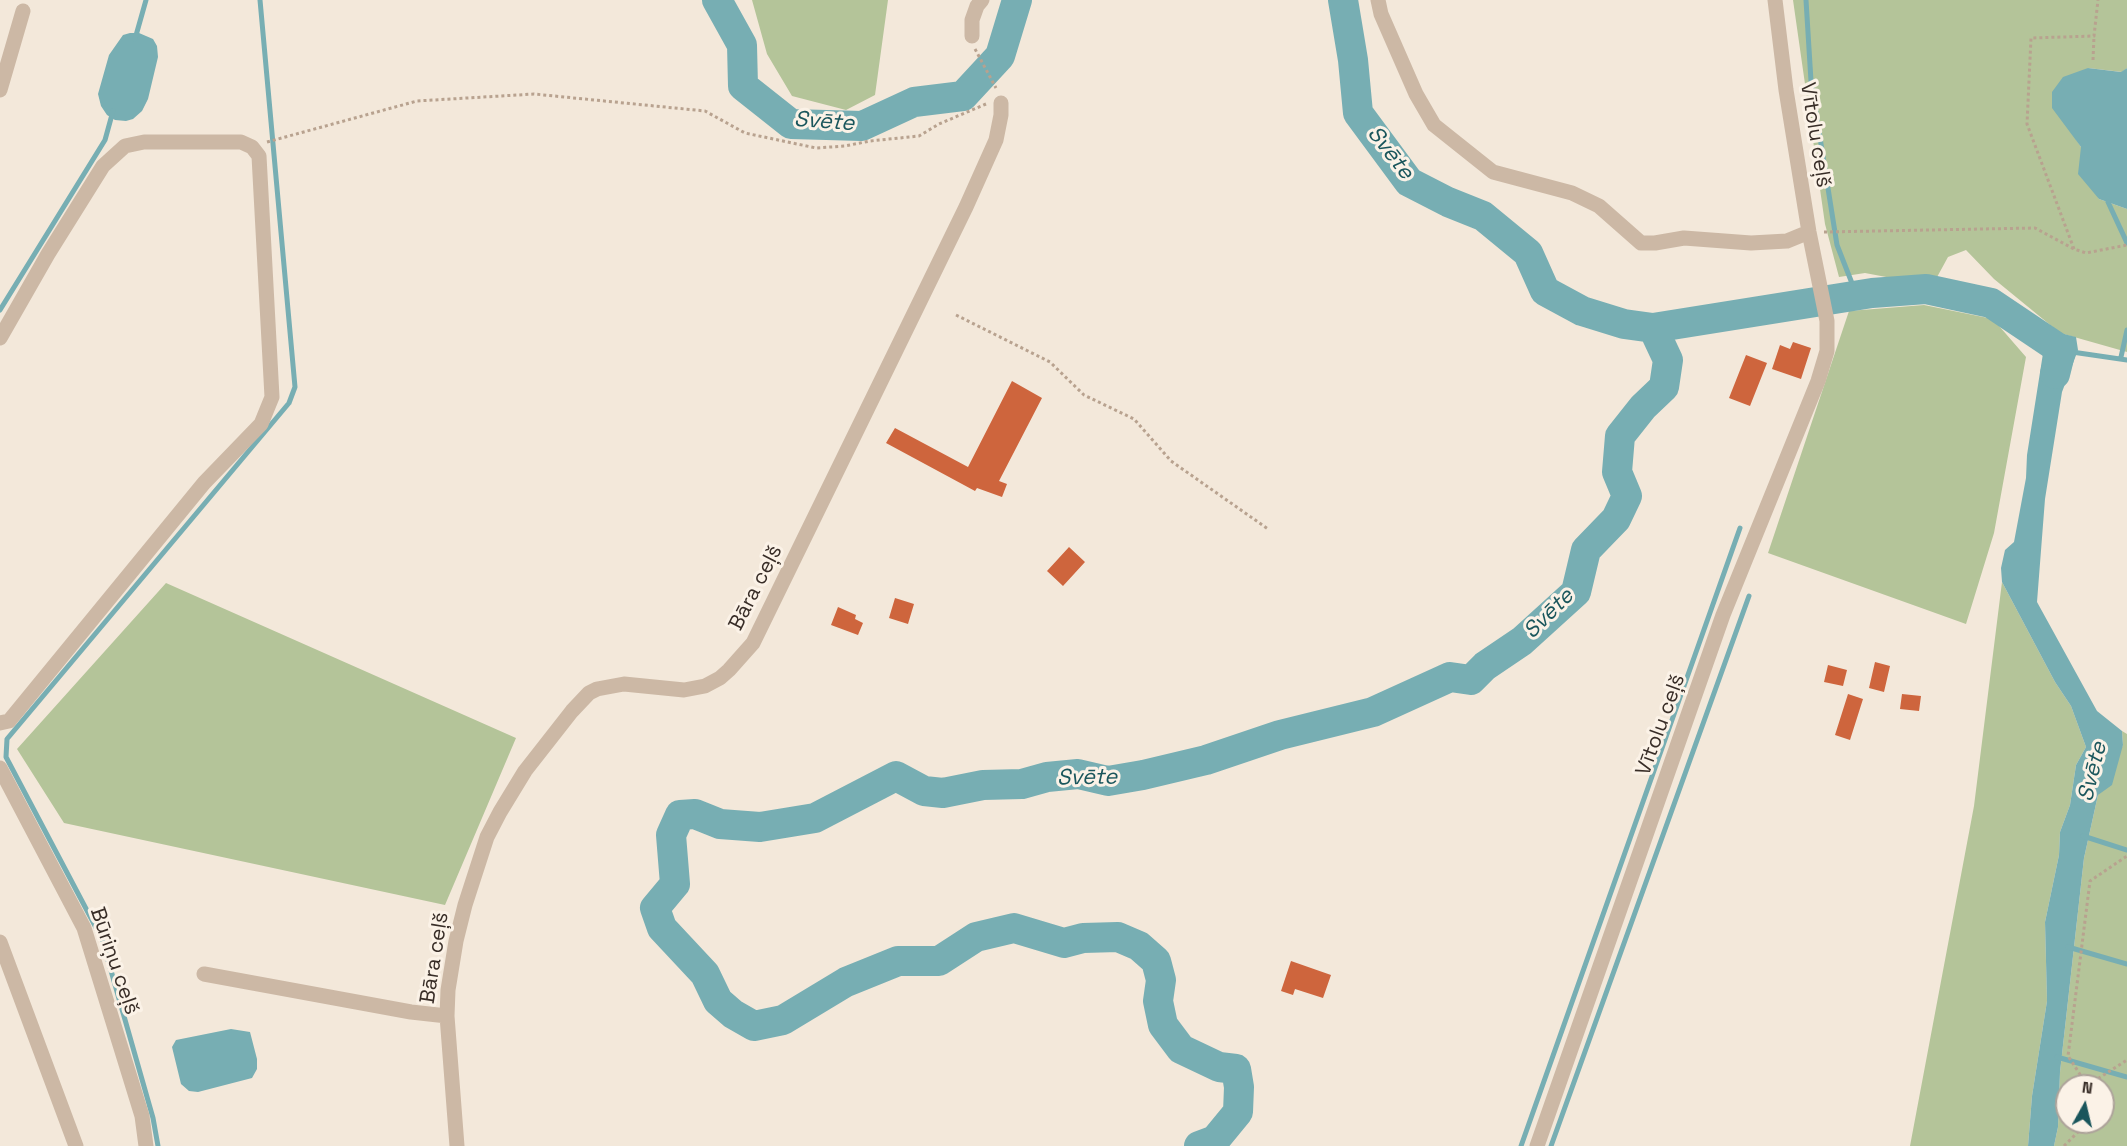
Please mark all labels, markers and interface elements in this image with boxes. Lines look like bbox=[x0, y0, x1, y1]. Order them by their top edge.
street label: Vītolu ceļš bbox=[1794, 81, 1836, 189]
water label: Svēte bbox=[793, 107, 855, 137]
water label: Svēte bbox=[1361, 121, 1419, 185]
street label: Bāra ceļš bbox=[724, 541, 788, 635]
water label: Svēte bbox=[1518, 583, 1580, 645]
street label: Vītolu ceļš bbox=[1631, 671, 1691, 779]
water label: Svēte bbox=[2073, 740, 2113, 804]
water label: Svēte bbox=[1057, 764, 1117, 792]
street label: Būriņu ceļš bbox=[84, 904, 144, 1018]
street label: Bāra ceļš bbox=[415, 911, 455, 1005]
north arrow bbox=[2055, 1074, 2115, 1134]
text: N bbox=[2081, 1077, 2094, 1099]

